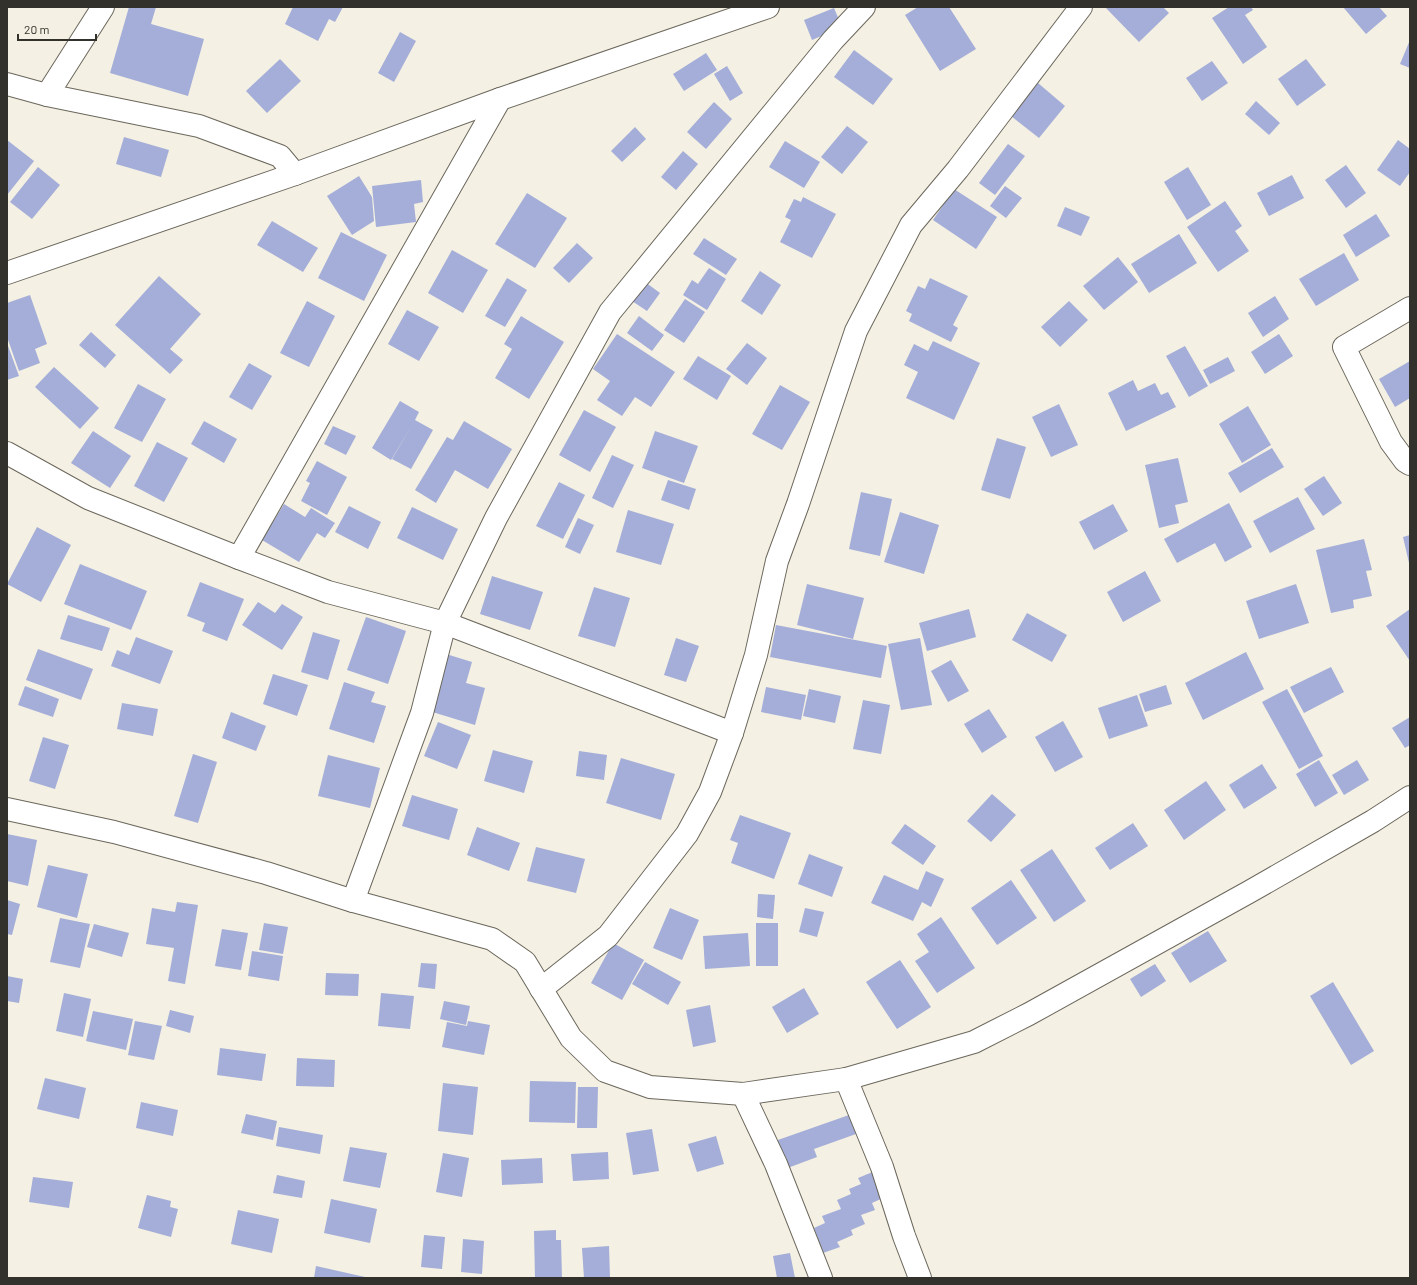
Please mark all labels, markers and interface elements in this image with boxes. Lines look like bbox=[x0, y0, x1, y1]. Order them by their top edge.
scale bar bbox=[18, 16, 96, 42]
text: 20 m bbox=[24, 22, 50, 36]

